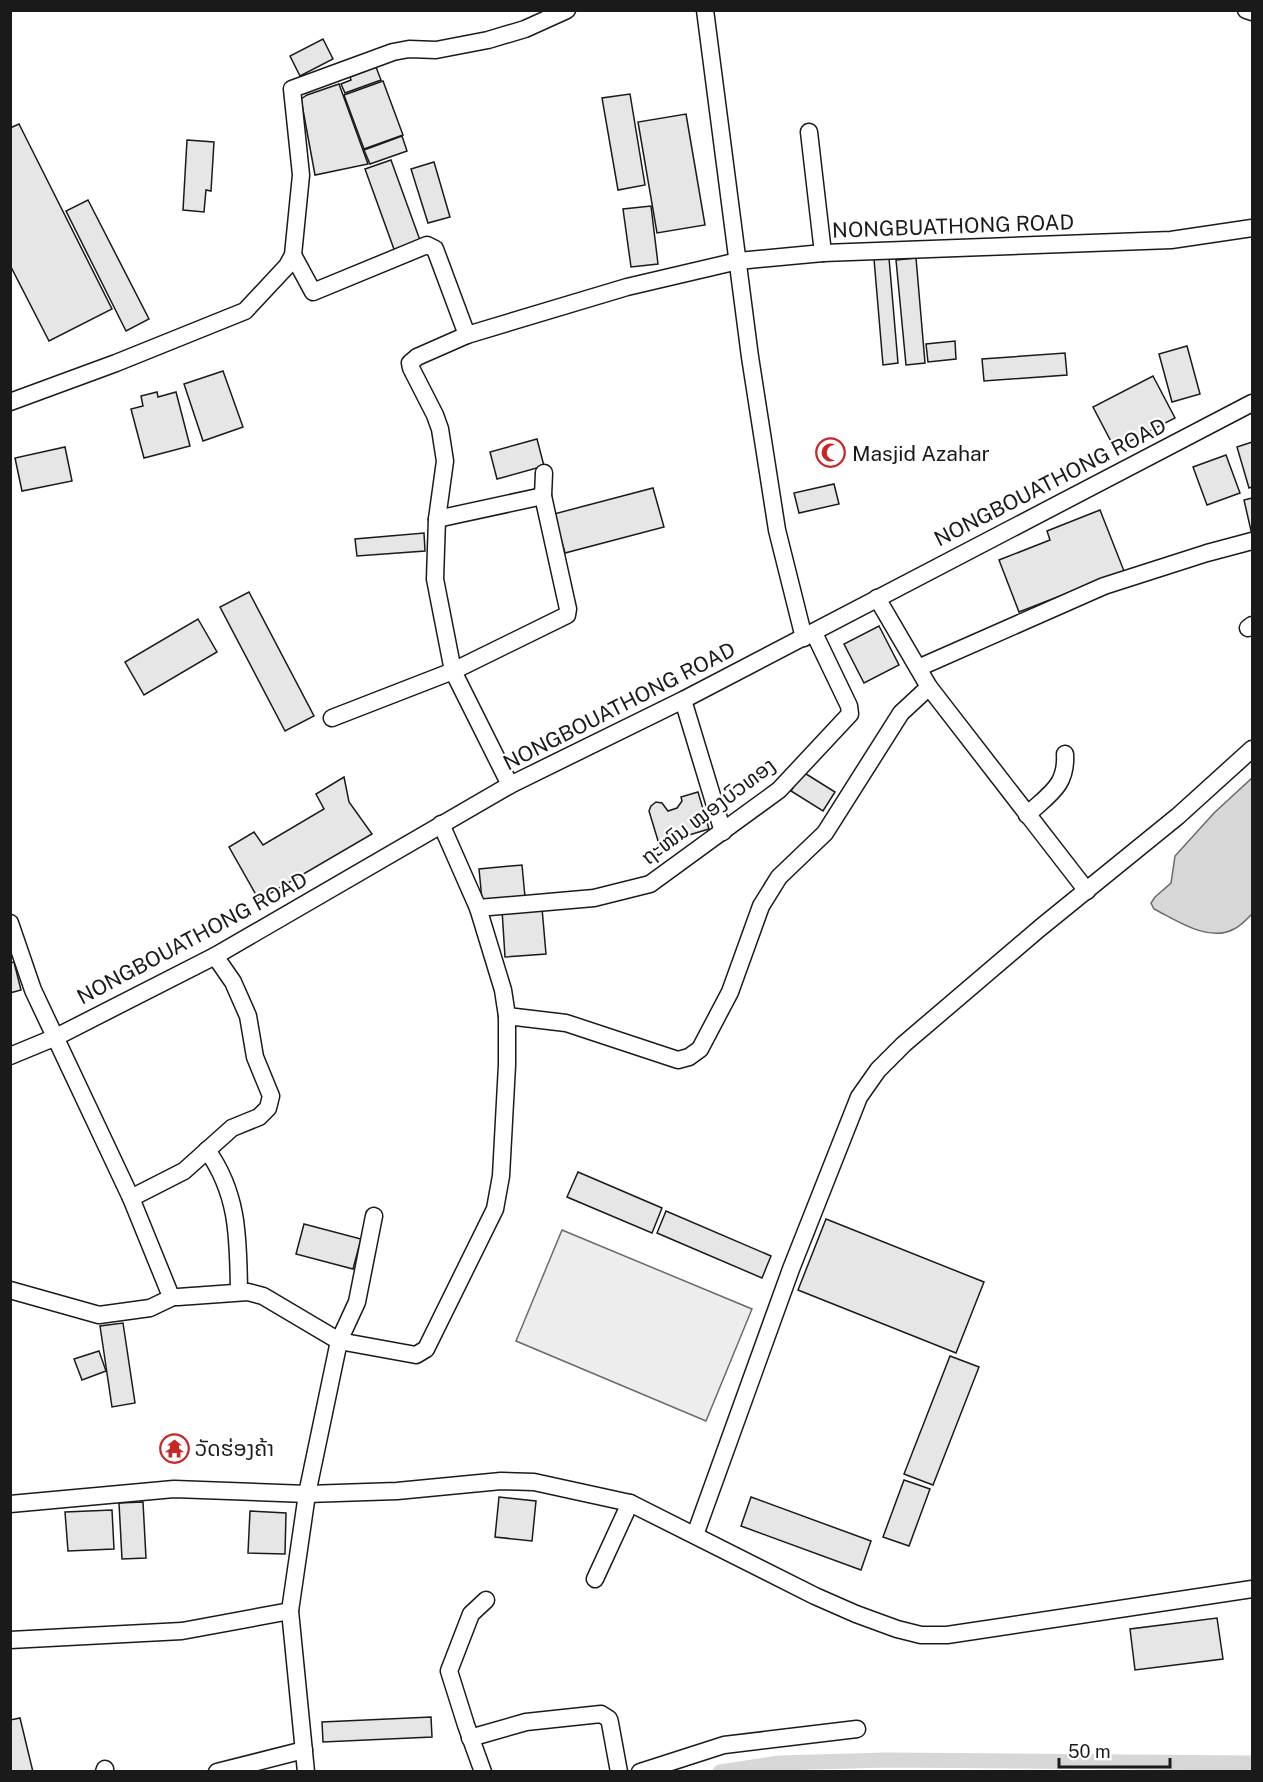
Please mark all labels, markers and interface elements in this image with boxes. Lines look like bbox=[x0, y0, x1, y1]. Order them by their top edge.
street label: NONGBUATHONG ROAD bbox=[832, 209, 1074, 243]
street label: NONGBOUATHONG ROAD bbox=[930, 413, 1170, 551]
mosque icon: Masjid Azahar bbox=[815, 437, 847, 469]
place label: Masjid Azahar bbox=[852, 441, 990, 466]
street label: NONGBOUATHONG ROAD bbox=[499, 637, 739, 775]
street label: ຖະໜົນ ໝອງບົວທອງ bbox=[636, 752, 780, 870]
street label: NONGBOUATHONG ROAD bbox=[73, 867, 311, 1009]
temple icon: ວັດຮ່ອງຄ້າ bbox=[158, 1432, 190, 1464]
place label: ວັດຮ່ອງຄ້າ bbox=[195, 1436, 274, 1461]
scale bar bbox=[1059, 1731, 1170, 1769]
text: 50 m bbox=[1068, 1741, 1111, 1762]

